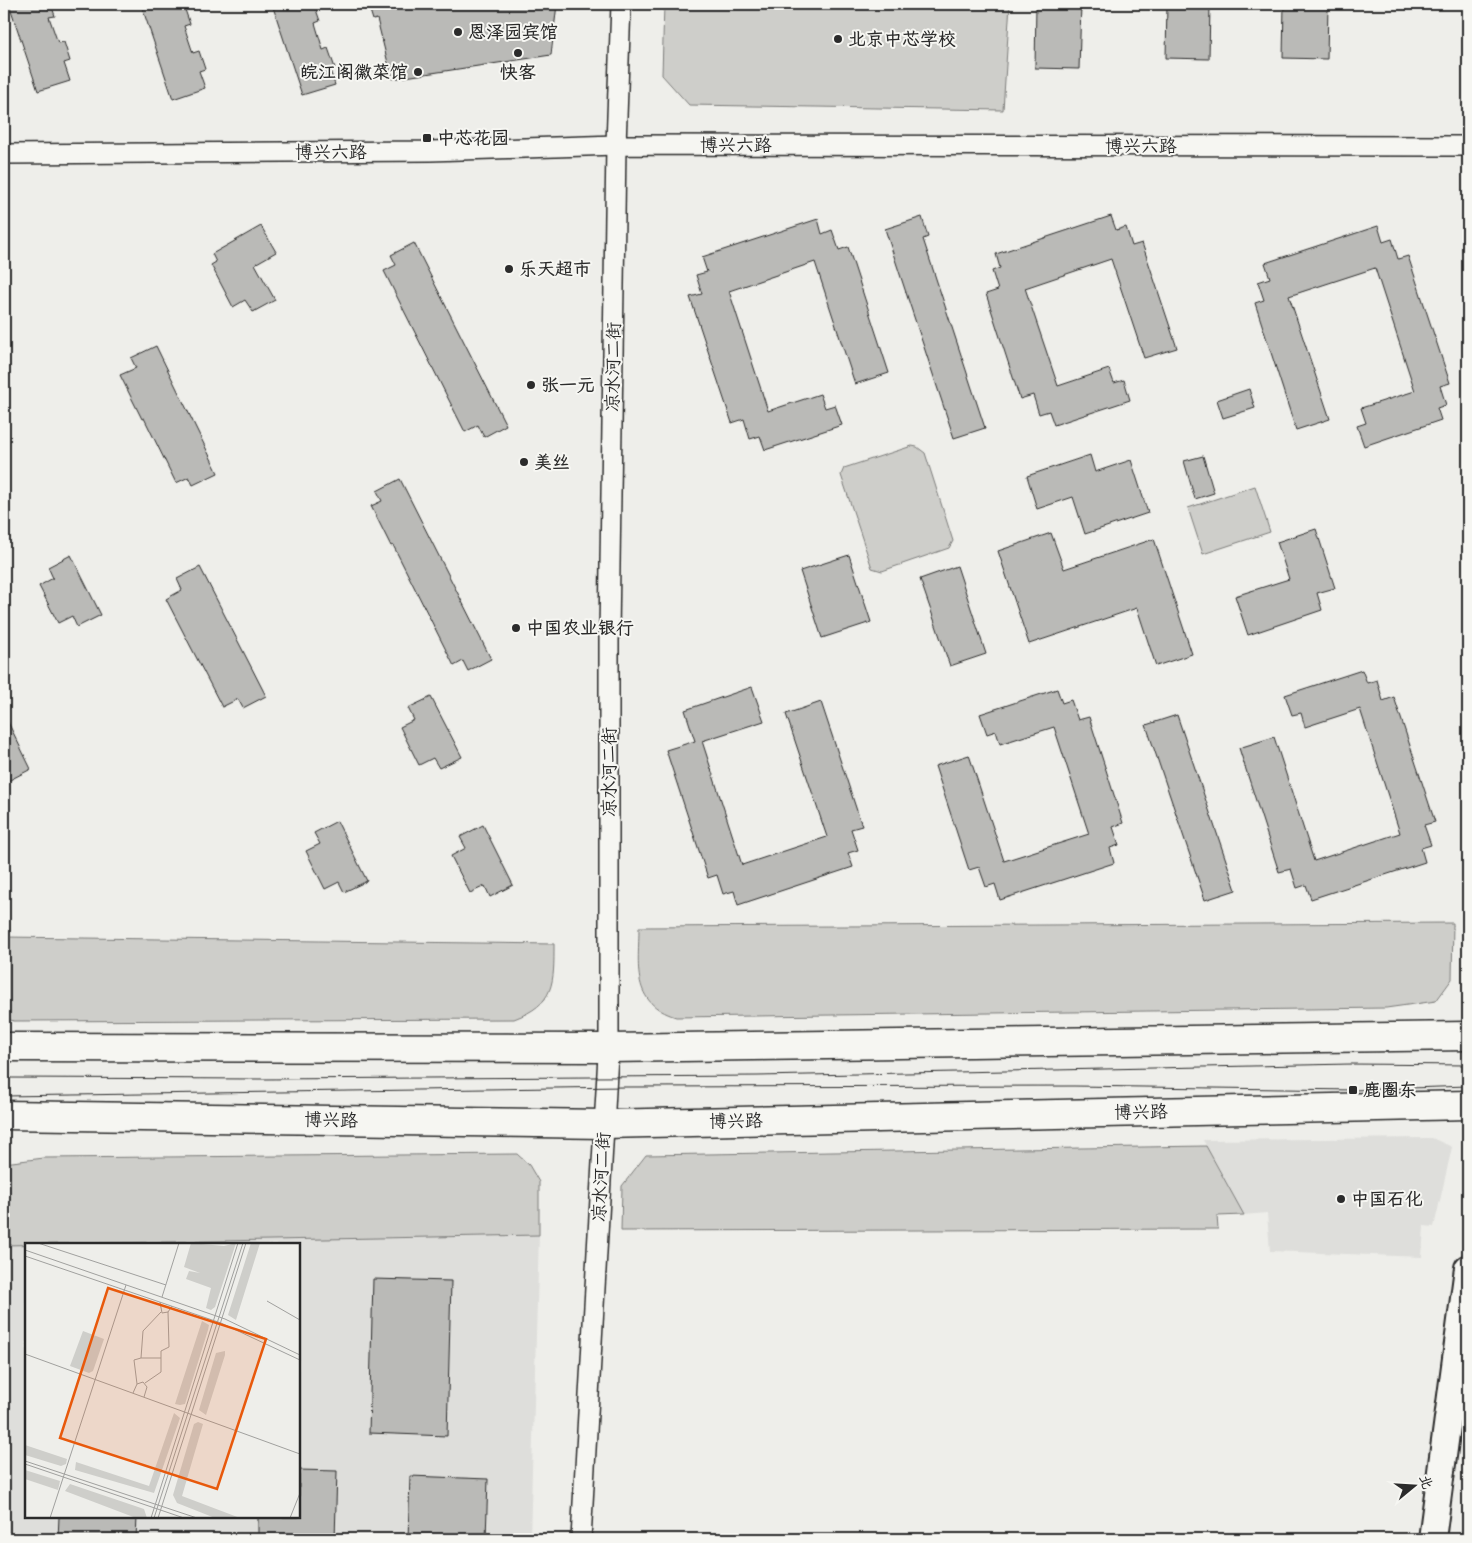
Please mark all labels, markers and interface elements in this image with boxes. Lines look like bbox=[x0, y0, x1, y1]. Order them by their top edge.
place label: 恩泽园宾馆 bbox=[468, 20, 558, 44]
marker: 恩泽园宾馆 bbox=[452, 26, 464, 38]
place label: 北京中芯学校 bbox=[848, 27, 956, 51]
marker: 北京中芯学校 bbox=[832, 33, 844, 45]
marker: 快客 bbox=[512, 47, 524, 59]
place label: 皖江阁徽菜馆 bbox=[300, 60, 408, 84]
place label: 快客 bbox=[500, 60, 536, 84]
marker: 皖江阁徽菜馆 bbox=[412, 66, 424, 78]
place label: 中芯花园 bbox=[437, 126, 509, 150]
marker: 中芯花园 bbox=[421, 132, 433, 144]
street label: 博兴六路 bbox=[700, 133, 772, 157]
street label: 博兴六路 bbox=[1105, 134, 1177, 158]
street label: 博兴六路 bbox=[295, 140, 367, 164]
place label: 乐天超市 bbox=[519, 257, 591, 281]
marker: 乐天超市 bbox=[503, 263, 515, 275]
street label: 凉水河二街 bbox=[600, 322, 626, 412]
place label: 张一元 bbox=[541, 373, 595, 397]
marker: 张一元 bbox=[525, 379, 537, 391]
place label: 美丝 bbox=[534, 450, 570, 474]
marker: 美丝 bbox=[518, 456, 530, 468]
place label: 中国农业银行 bbox=[526, 616, 634, 640]
marker: 中国农业银行 bbox=[510, 622, 522, 634]
street label: 凉水河二街 bbox=[597, 727, 621, 817]
place label: 鹿圈东 bbox=[1363, 1078, 1417, 1102]
marker: 鹿圈东 bbox=[1347, 1084, 1359, 1096]
street label: 博兴路 bbox=[1114, 1100, 1168, 1124]
street label: 博兴路 bbox=[304, 1108, 358, 1132]
street label: 博兴路 bbox=[709, 1109, 763, 1133]
street label: 凉水河二街 bbox=[587, 1131, 615, 1223]
place label: 中国石化 bbox=[1351, 1187, 1423, 1211]
marker: 中国石化 bbox=[1335, 1193, 1347, 1205]
inset map bbox=[25, 1243, 300, 1518]
north arrow bbox=[1390, 1460, 1440, 1510]
text: 北 bbox=[1416, 1473, 1437, 1491]

